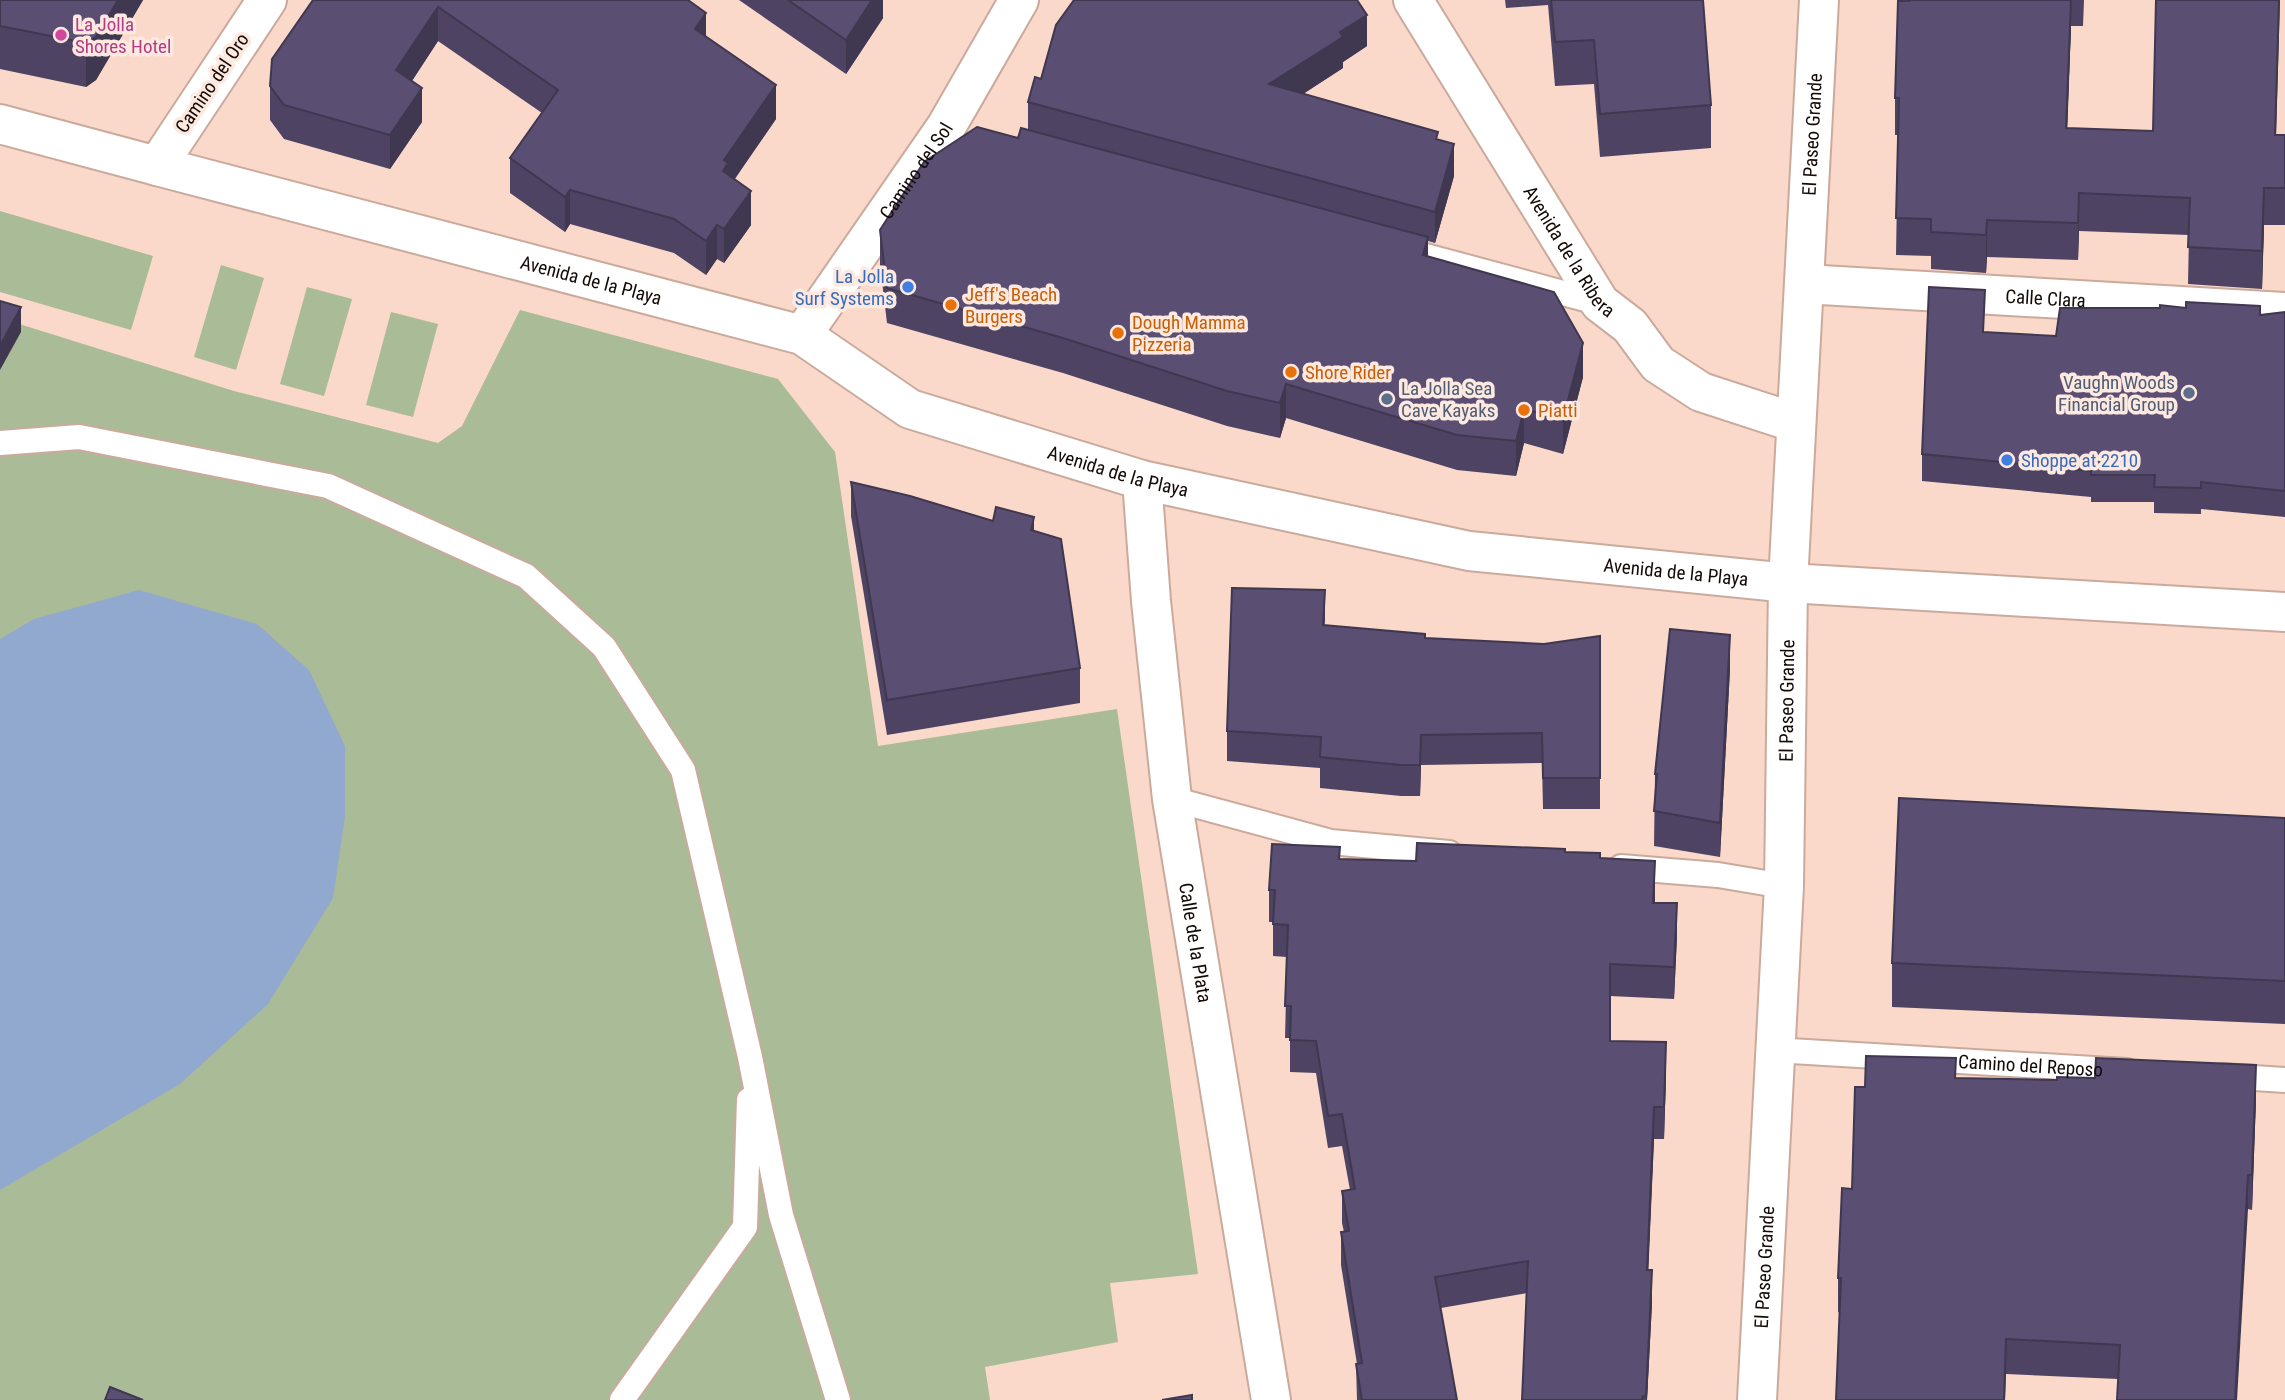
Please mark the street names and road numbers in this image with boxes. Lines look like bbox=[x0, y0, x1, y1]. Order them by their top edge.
street label: Camino del Oro bbox=[170, 29, 254, 137]
street label: El Paseo Grande bbox=[1797, 72, 1827, 196]
street label: Camino del Sol bbox=[874, 118, 958, 223]
street label: Avenida de la Ribera bbox=[1519, 181, 1620, 322]
street label: Avenida de la Playa bbox=[518, 250, 664, 309]
street label: Calle Clara bbox=[2005, 284, 2087, 312]
street label: Avenida de la Playa bbox=[1045, 440, 1191, 501]
street label: Avenida de la Playa bbox=[1602, 553, 1749, 590]
street label: El Paseo Grande bbox=[1774, 639, 1799, 762]
street label: Calle de la Plata bbox=[1174, 881, 1217, 1004]
street label: Camino del Reposo bbox=[1958, 1049, 2104, 1081]
street label: El Paseo Grande bbox=[1749, 1205, 1779, 1329]

